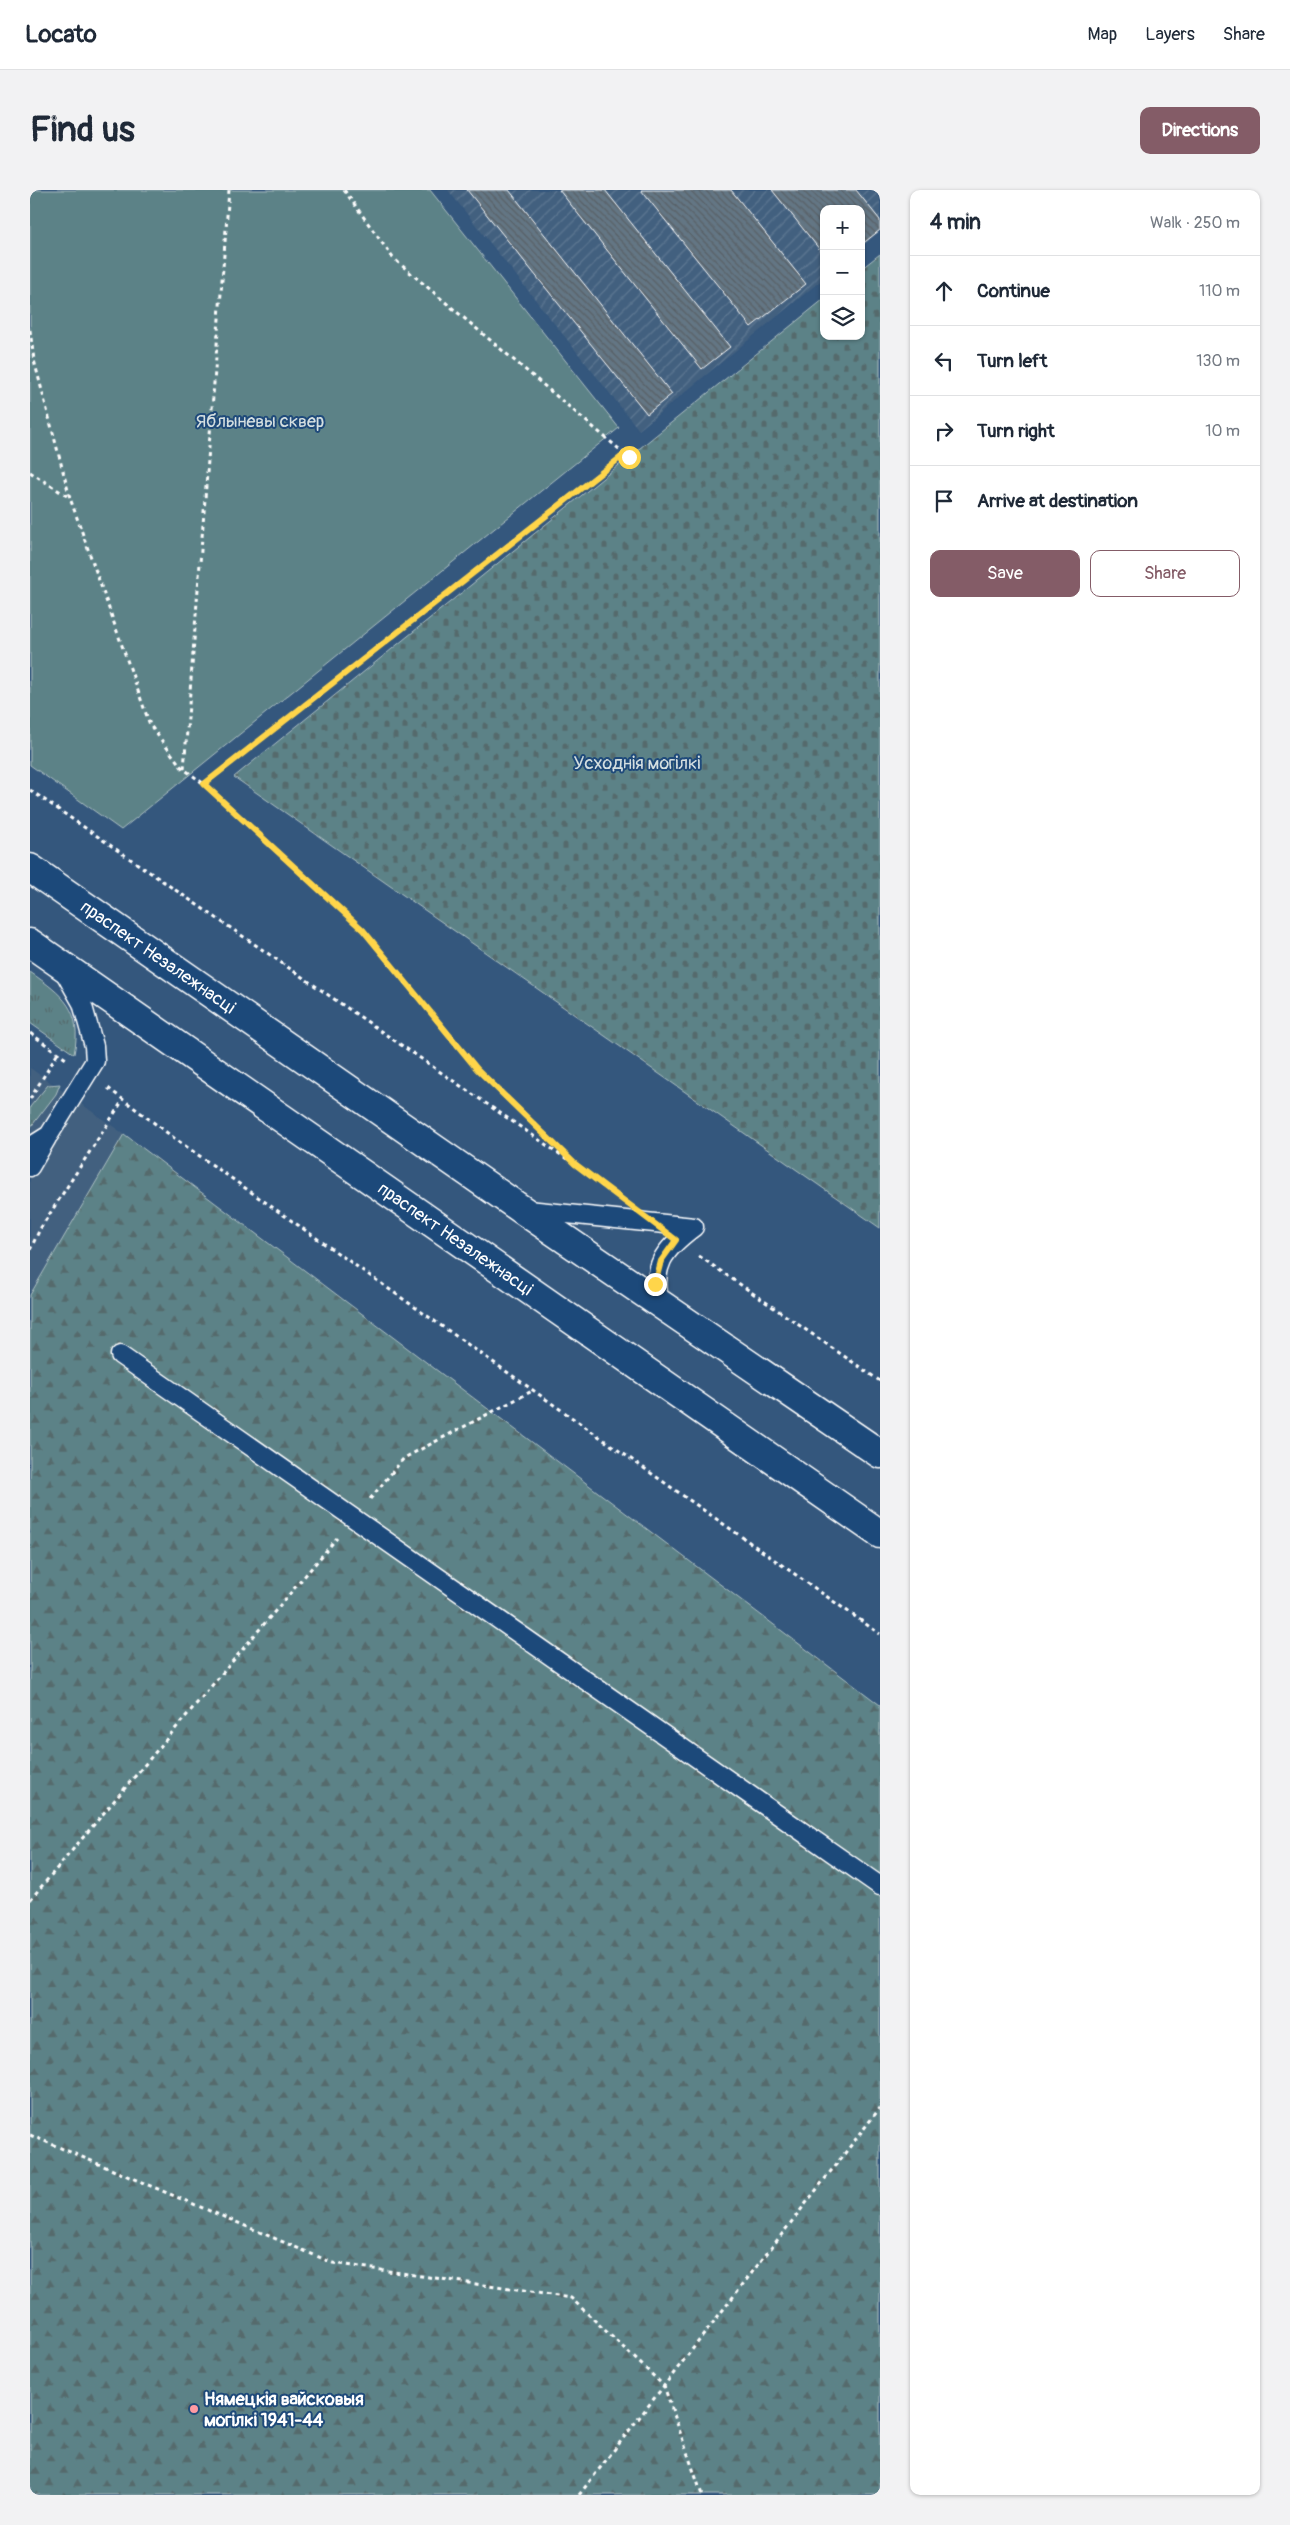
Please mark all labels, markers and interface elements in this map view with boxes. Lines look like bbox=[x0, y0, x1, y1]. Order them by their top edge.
text: Locato bbox=[25, 20, 97, 49]
text: Map bbox=[1088, 23, 1117, 46]
text: Layers bbox=[1145, 23, 1195, 46]
text: Share bbox=[1223, 23, 1265, 46]
button: Directions bbox=[1140, 107, 1260, 154]
text: Find us bbox=[30, 108, 135, 152]
map controls bbox=[820, 205, 865, 340]
button: + bbox=[820, 205, 865, 250]
text: 4 min bbox=[930, 209, 981, 236]
text: Walk · 250 m bbox=[1150, 213, 1240, 233]
button: − bbox=[820, 250, 865, 295]
icon: ahead bbox=[930, 277, 958, 305]
text: Continue bbox=[977, 279, 1050, 303]
text: 110 m bbox=[1199, 281, 1240, 301]
button: layers bbox=[820, 295, 865, 340]
icon: left bbox=[930, 347, 958, 375]
text: Turn left bbox=[977, 349, 1047, 373]
text: 130 m bbox=[1196, 351, 1240, 371]
park label: Яблыневы сквер bbox=[196, 410, 324, 433]
icon: right bbox=[930, 417, 958, 445]
text: Turn right bbox=[977, 419, 1055, 443]
text: 10 m bbox=[1205, 421, 1240, 441]
route start bbox=[618, 446, 641, 469]
icon: arrive bbox=[930, 487, 958, 515]
text: Arrive at destination bbox=[977, 489, 1138, 513]
button: Save bbox=[930, 550, 1080, 597]
button: Share bbox=[1090, 550, 1240, 597]
park label: Усходнія могілкі bbox=[574, 752, 700, 775]
street label: праспект Незалежнасці bbox=[76, 896, 240, 1019]
street label: праспект Незалежнасці bbox=[373, 1177, 537, 1301]
route end bbox=[644, 1273, 667, 1296]
place label: Нямецкія вайсковыя могілкі 1941-44 bbox=[204, 2388, 364, 2432]
marker: Нямецкія вайсковыя могілкі 1941-44 bbox=[188, 2403, 200, 2415]

